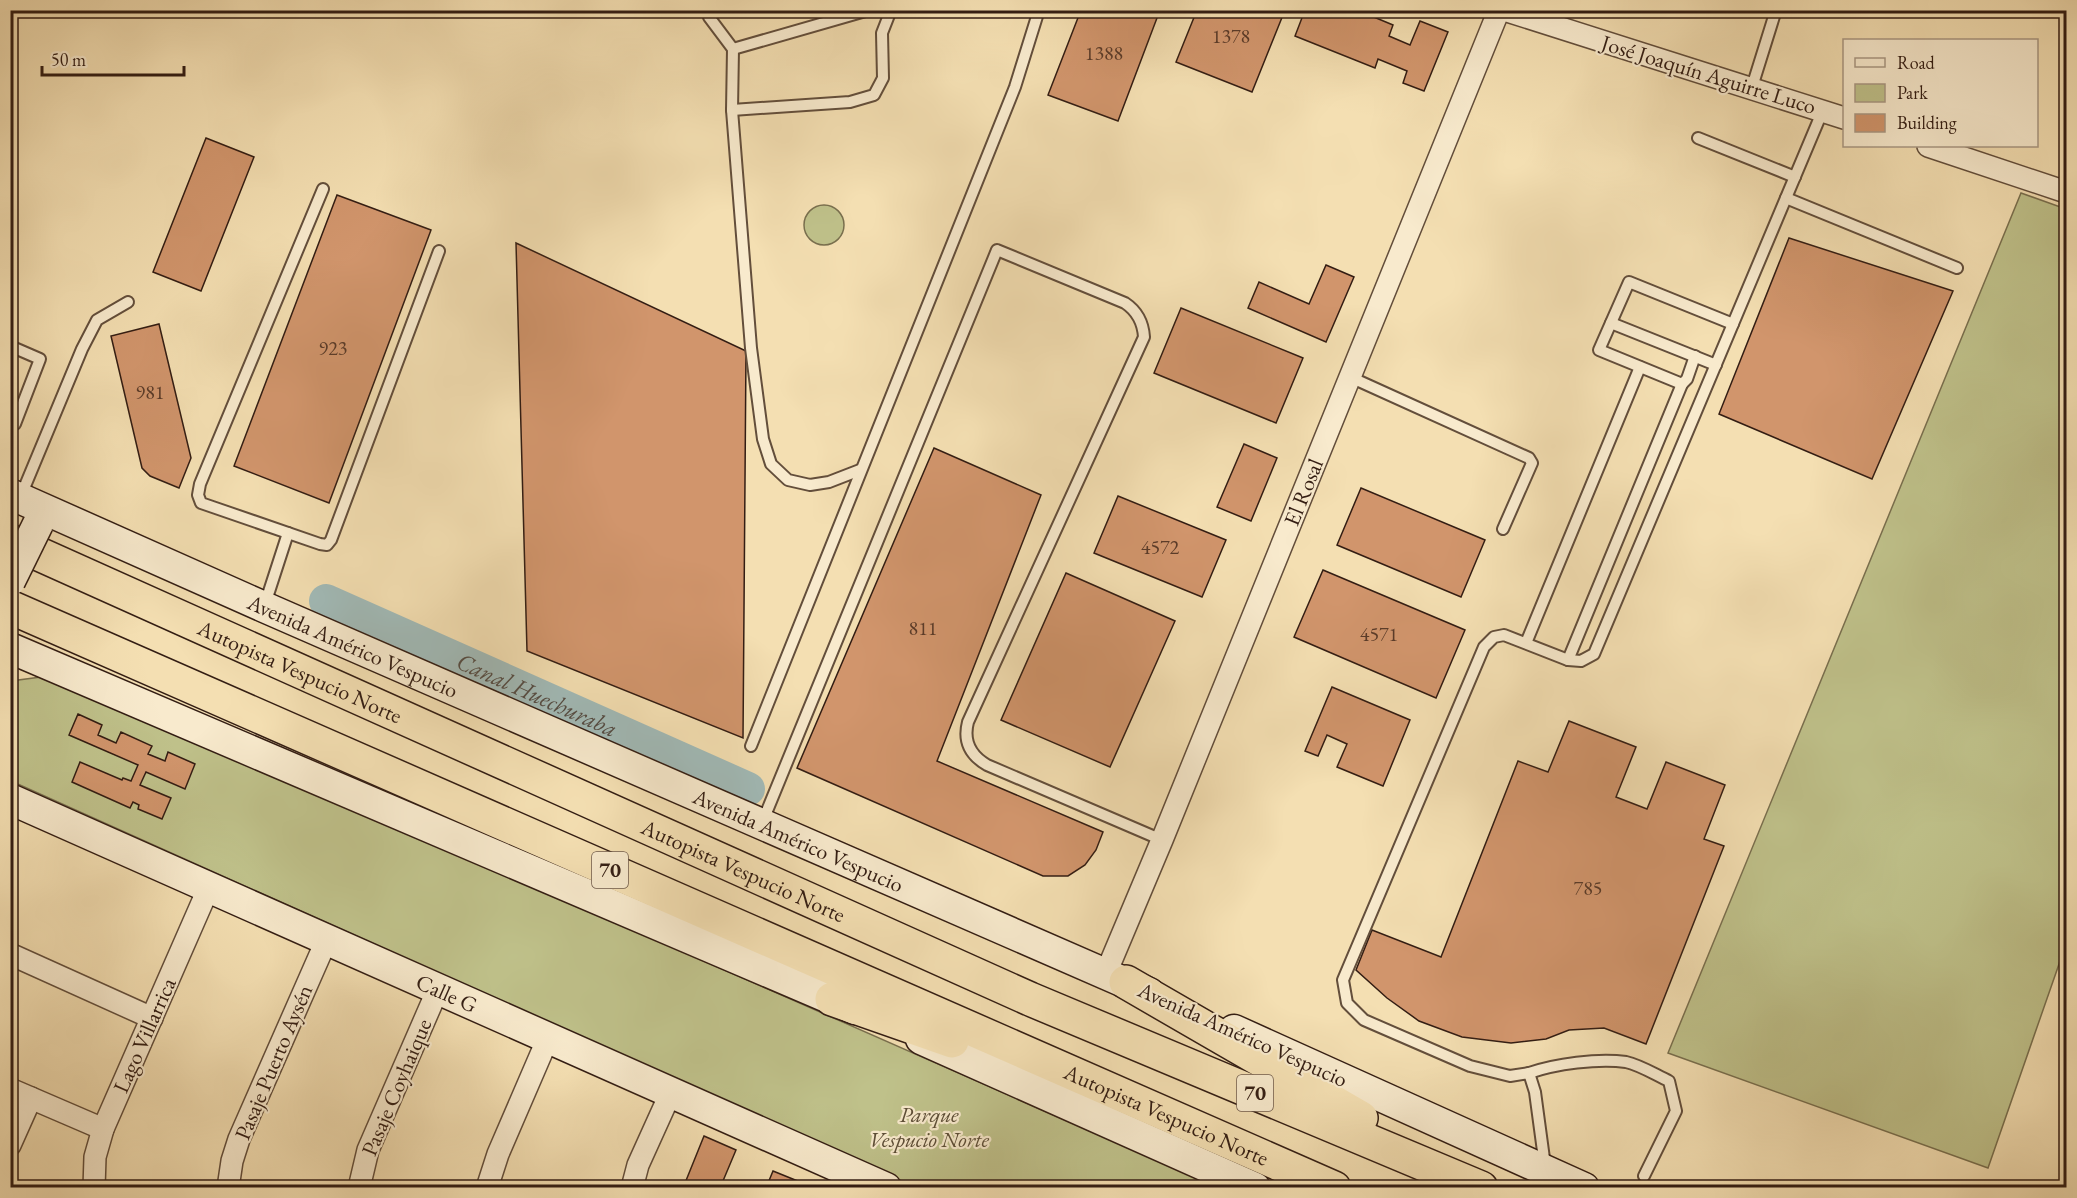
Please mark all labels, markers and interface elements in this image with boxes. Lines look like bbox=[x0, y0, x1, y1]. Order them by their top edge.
house number: 1378 bbox=[1212, 23, 1250, 49]
street label: José Joaquín Aguirre Luco bbox=[1596, 27, 1820, 121]
scale bar bbox=[42, 39, 184, 77]
legend bbox=[1843, 39, 2038, 147]
house number: 1388 bbox=[1085, 40, 1123, 66]
text: 50 m bbox=[51, 48, 86, 71]
text: Road bbox=[1897, 51, 1936, 74]
text: Park bbox=[1897, 81, 1928, 104]
text: Building bbox=[1897, 111, 1957, 134]
house number: 923 bbox=[319, 335, 347, 361]
house number: 981 bbox=[136, 379, 164, 405]
street label: El Rosal bbox=[1277, 454, 1330, 530]
house number: 4572 bbox=[1141, 534, 1180, 560]
street label: Avenida Américo Vespucio bbox=[242, 587, 463, 705]
street label: Autopista Vespucio Norte bbox=[192, 613, 407, 730]
house number: 811 bbox=[909, 615, 937, 641]
house number: 4571 bbox=[1360, 621, 1398, 647]
water label: Canal Huechuraba bbox=[452, 645, 622, 744]
street label: Avenida Américo Vespucio bbox=[688, 782, 908, 899]
street label: Autopista Vespucio Norte bbox=[636, 812, 850, 929]
road number: 70 bbox=[592, 852, 628, 888]
house number: 785 bbox=[1574, 875, 1602, 901]
street label: Calle G bbox=[412, 967, 482, 1020]
street label: Lago Villarrica bbox=[106, 973, 183, 1097]
street label: Avenida Américo Vespucio bbox=[1132, 975, 1352, 1094]
street label: Pasaje Puerto Aysén bbox=[228, 980, 319, 1144]
street label: Pasaje Coyhaique bbox=[355, 1014, 439, 1160]
street label: Autopista Vespucio Norte bbox=[1058, 1057, 1274, 1173]
road number: 70 bbox=[1237, 1075, 1273, 1111]
park label: Parque Vespucio Norte bbox=[869, 1100, 989, 1154]

